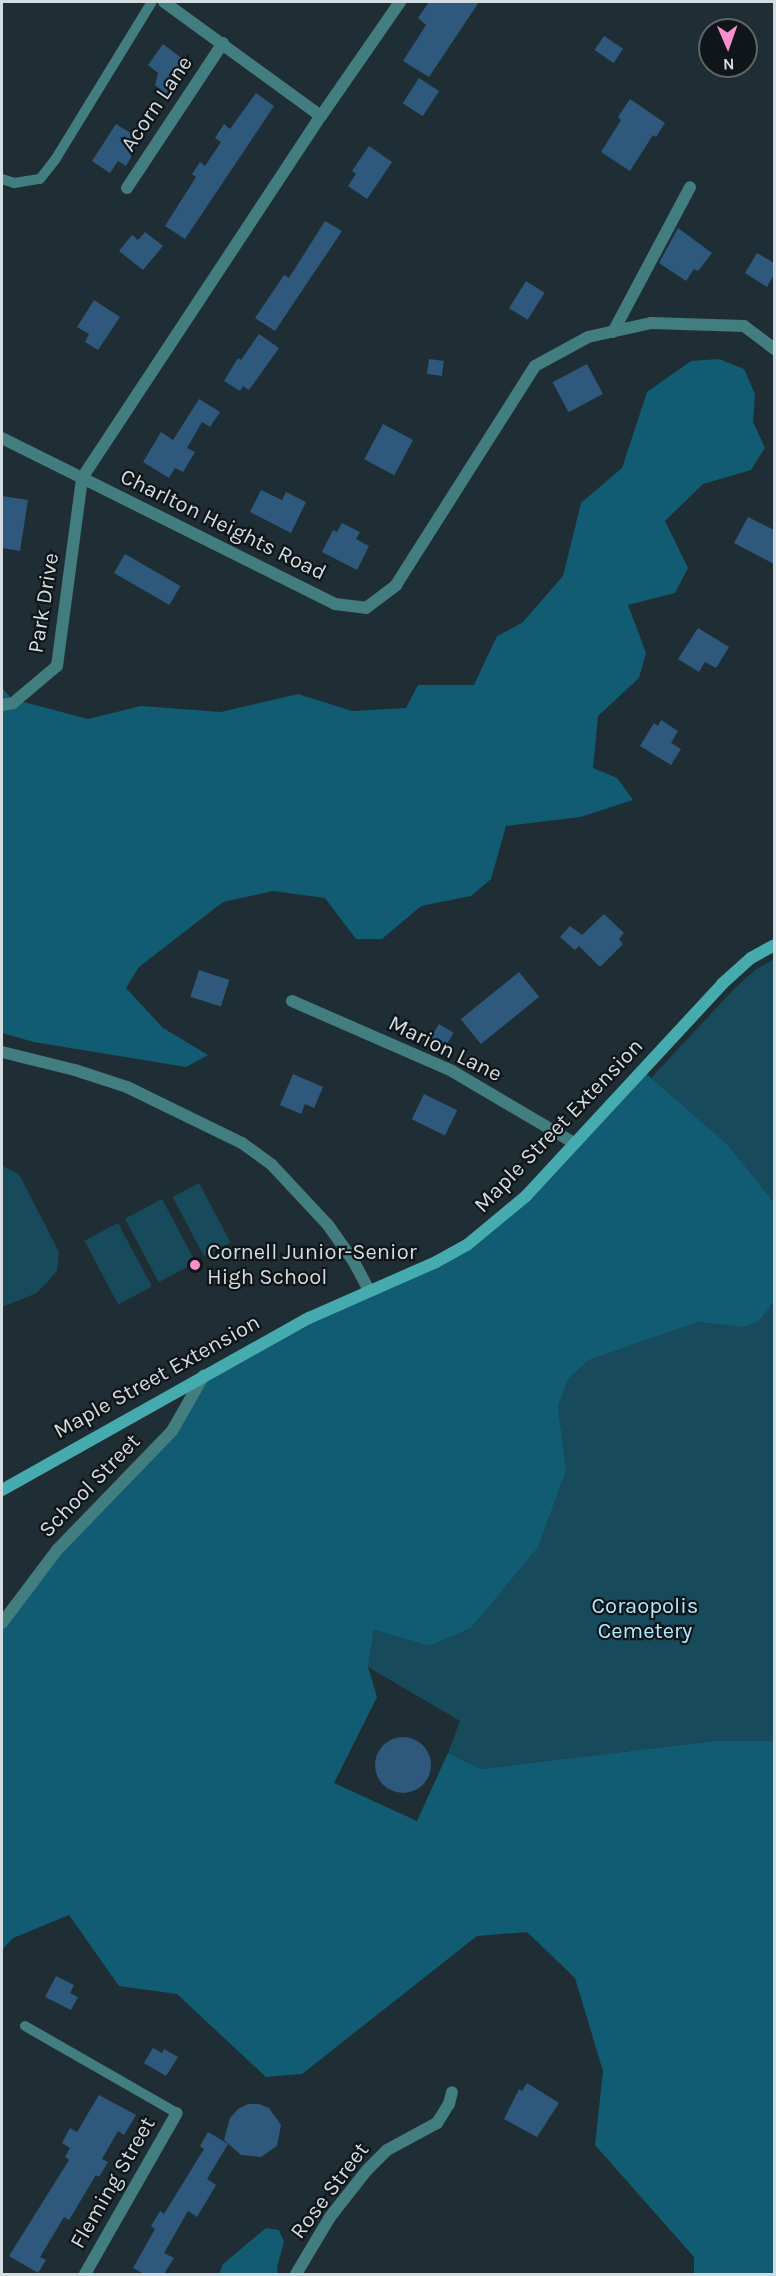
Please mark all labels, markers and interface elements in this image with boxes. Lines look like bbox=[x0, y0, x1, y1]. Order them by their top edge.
north arrow bbox=[698, 18, 758, 78]
street label: Acorn Lane bbox=[115, 51, 199, 157]
text: N bbox=[723, 55, 735, 74]
street label: Charlton Heights Road bbox=[116, 464, 330, 586]
street label: Park Drive bbox=[23, 551, 65, 655]
street label: Marion Lane bbox=[384, 1010, 506, 1088]
street label: Maple Street Extension bbox=[469, 1033, 649, 1219]
place label: Cornell Junior-Senior High School bbox=[207, 1239, 417, 1290]
marker: Cornell Junior-Senior High School bbox=[188, 1258, 202, 1272]
street label: Maple Street Extension bbox=[49, 1309, 265, 1445]
street label: School Street bbox=[34, 1429, 146, 1543]
park label: Coraopolis Cemetery bbox=[592, 1593, 698, 1645]
street label: Fleming Street bbox=[65, 2113, 161, 2253]
street label: Rose Street bbox=[285, 2138, 375, 2244]

